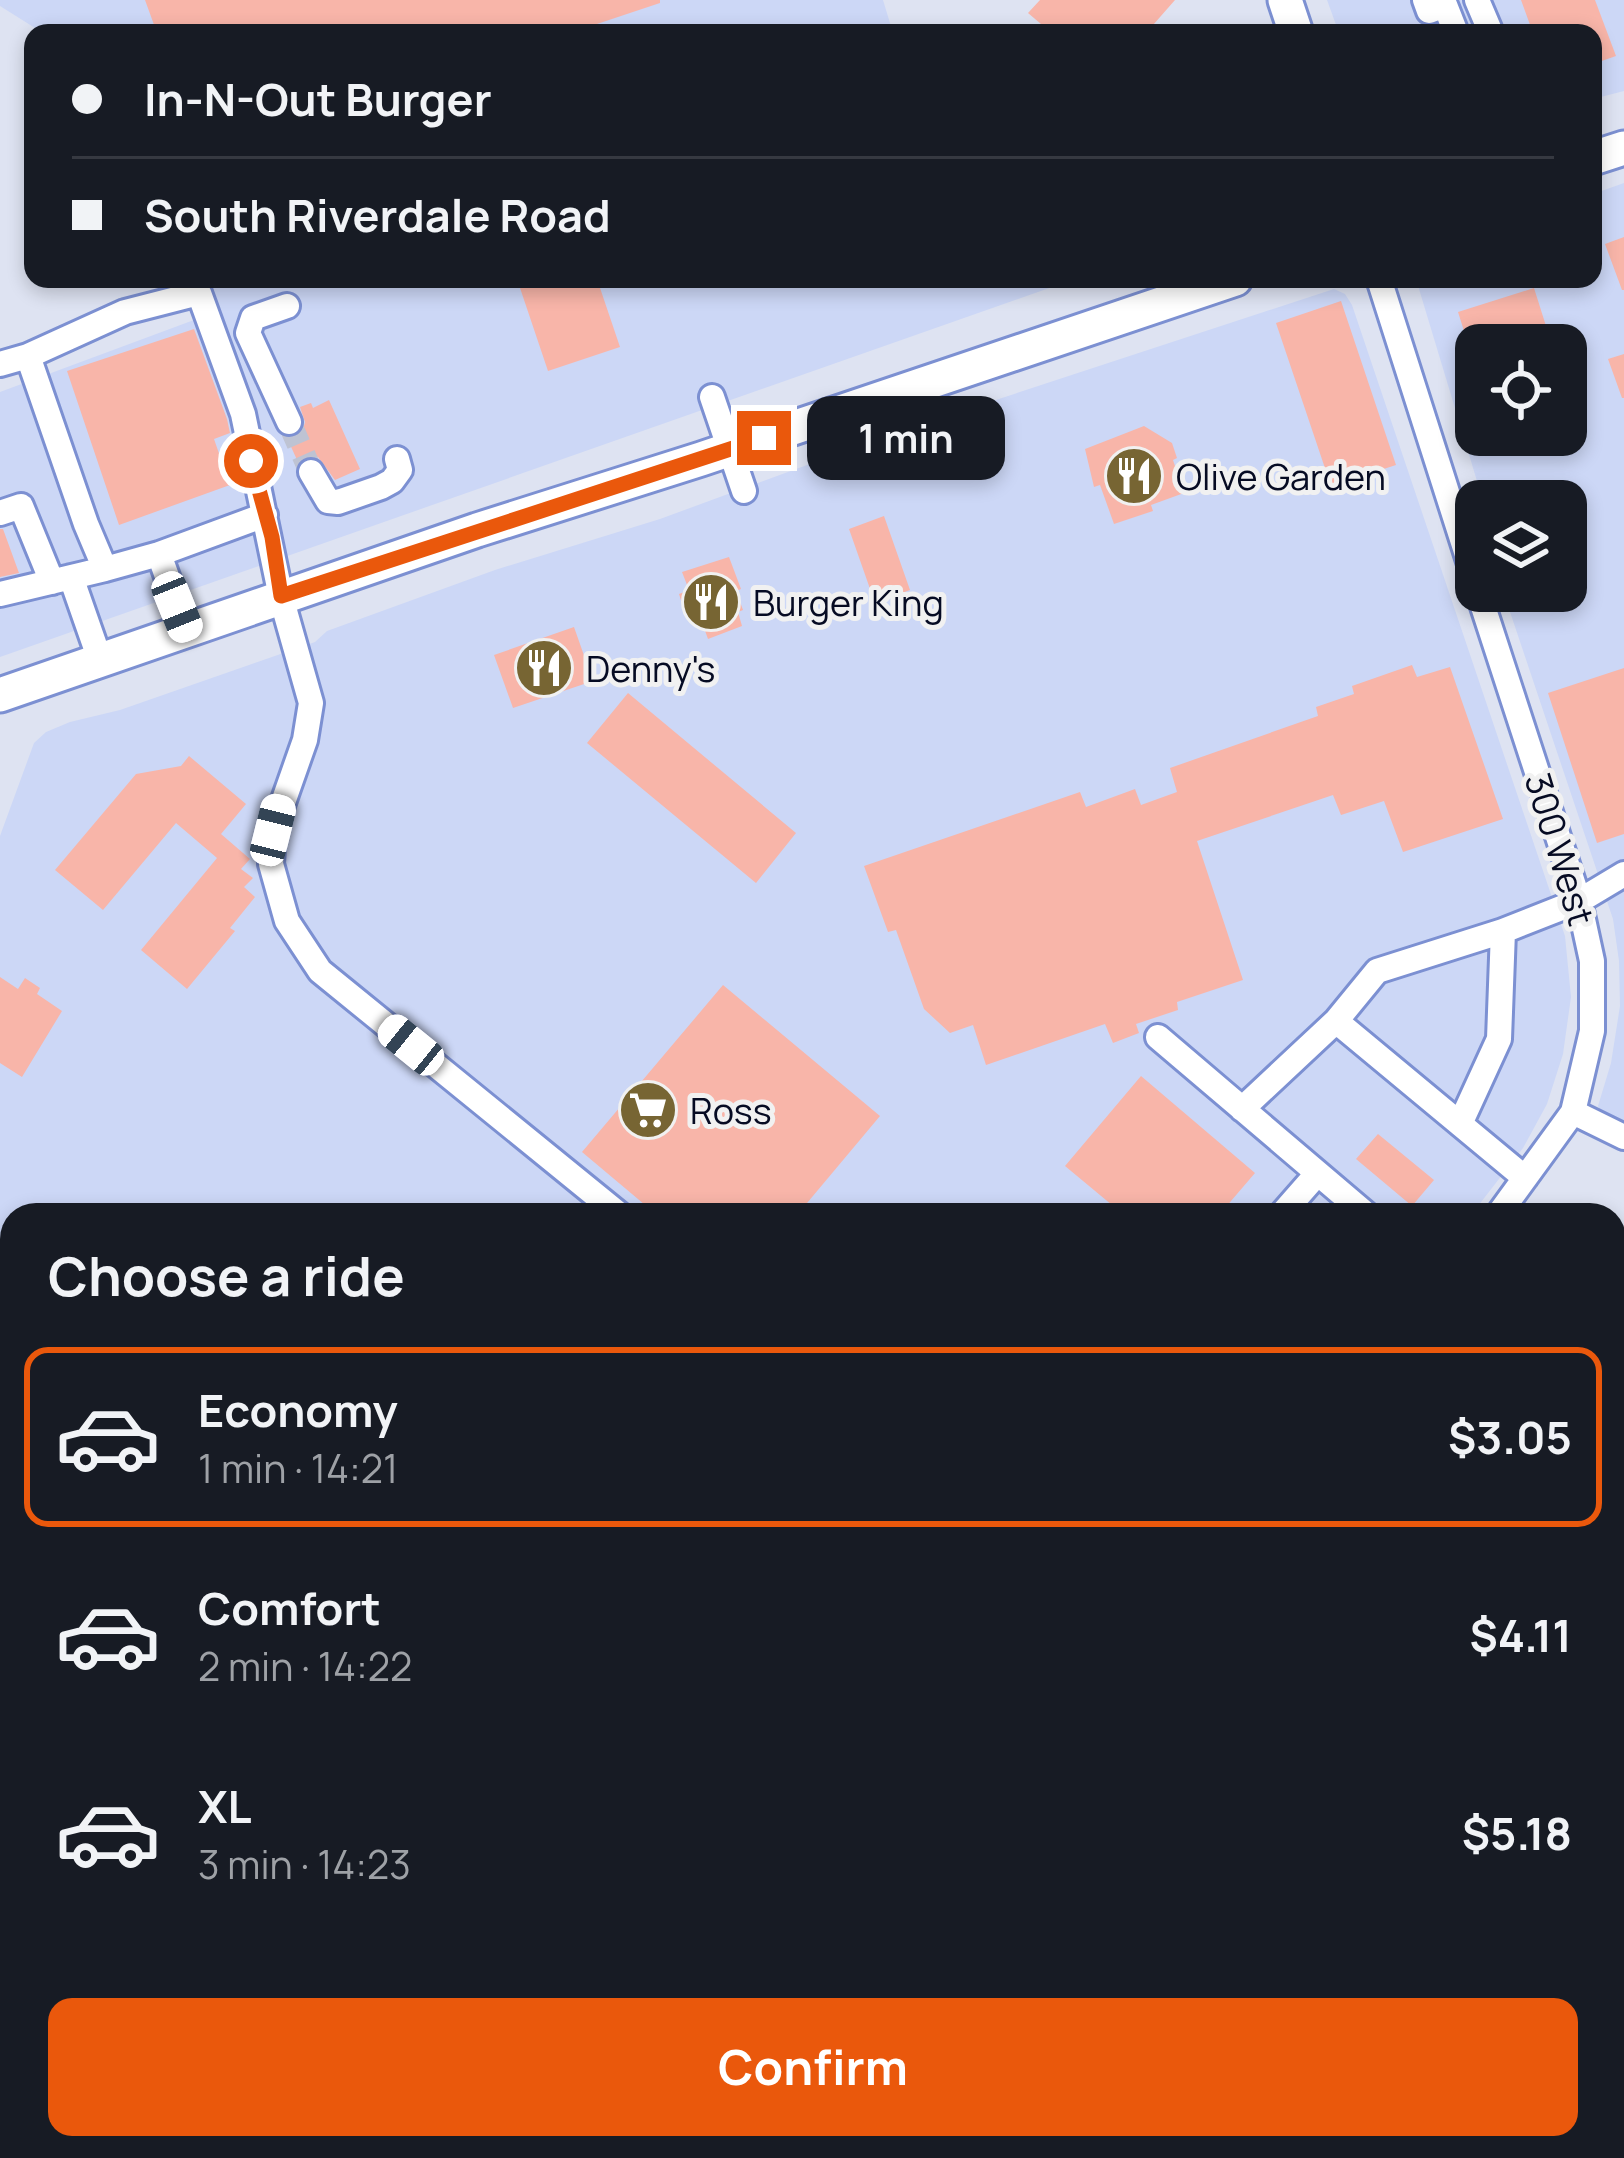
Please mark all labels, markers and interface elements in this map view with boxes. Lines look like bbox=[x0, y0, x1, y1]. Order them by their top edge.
text: In-N-Out Burger bbox=[144, 68, 492, 130]
text: South Riverdale Road bbox=[144, 184, 611, 246]
map controls bbox=[1455, 324, 1587, 612]
button: locate bbox=[1455, 324, 1587, 456]
callout: 1 min bbox=[806, 396, 1004, 480]
route end bbox=[737, 411, 791, 465]
text: 1 min bbox=[858, 411, 954, 465]
route start bbox=[224, 434, 278, 488]
restaurant icon: Olive Garden bbox=[1103, 445, 1165, 507]
place label: Olive Garden bbox=[1176, 452, 1386, 501]
button: layers bbox=[1455, 480, 1587, 612]
car bbox=[147, 567, 207, 647]
restaurant icon: Burger King bbox=[680, 571, 742, 633]
place label: Burger King bbox=[753, 578, 944, 627]
restaurant icon: Denny's bbox=[513, 637, 575, 699]
place label: Denny's bbox=[586, 644, 715, 693]
street label: 300 West bbox=[1514, 767, 1606, 931]
car bbox=[247, 791, 299, 869]
car bbox=[372, 1008, 450, 1082]
supermarket icon: Ross bbox=[617, 1079, 679, 1141]
place label: Ross bbox=[690, 1086, 772, 1135]
text: Choose a ride bbox=[48, 1238, 405, 1312]
text: Economy bbox=[198, 1379, 398, 1441]
icon: car bbox=[54, 1383, 162, 1491]
text: $3.05 bbox=[1448, 1406, 1572, 1468]
text: 1 min · 14:21 bbox=[198, 1441, 398, 1495]
text: Comfort bbox=[198, 1577, 381, 1639]
icon: car bbox=[54, 1581, 162, 1689]
text: $4.11 bbox=[1470, 1604, 1572, 1666]
text: 2 min · 14:22 bbox=[198, 1639, 412, 1693]
text: XL bbox=[198, 1775, 252, 1837]
icon: car bbox=[54, 1779, 162, 1887]
text: $5.18 bbox=[1462, 1802, 1572, 1864]
text: 3 min · 14:23 bbox=[198, 1837, 411, 1891]
button: Confirm bbox=[48, 1998, 1578, 2136]

